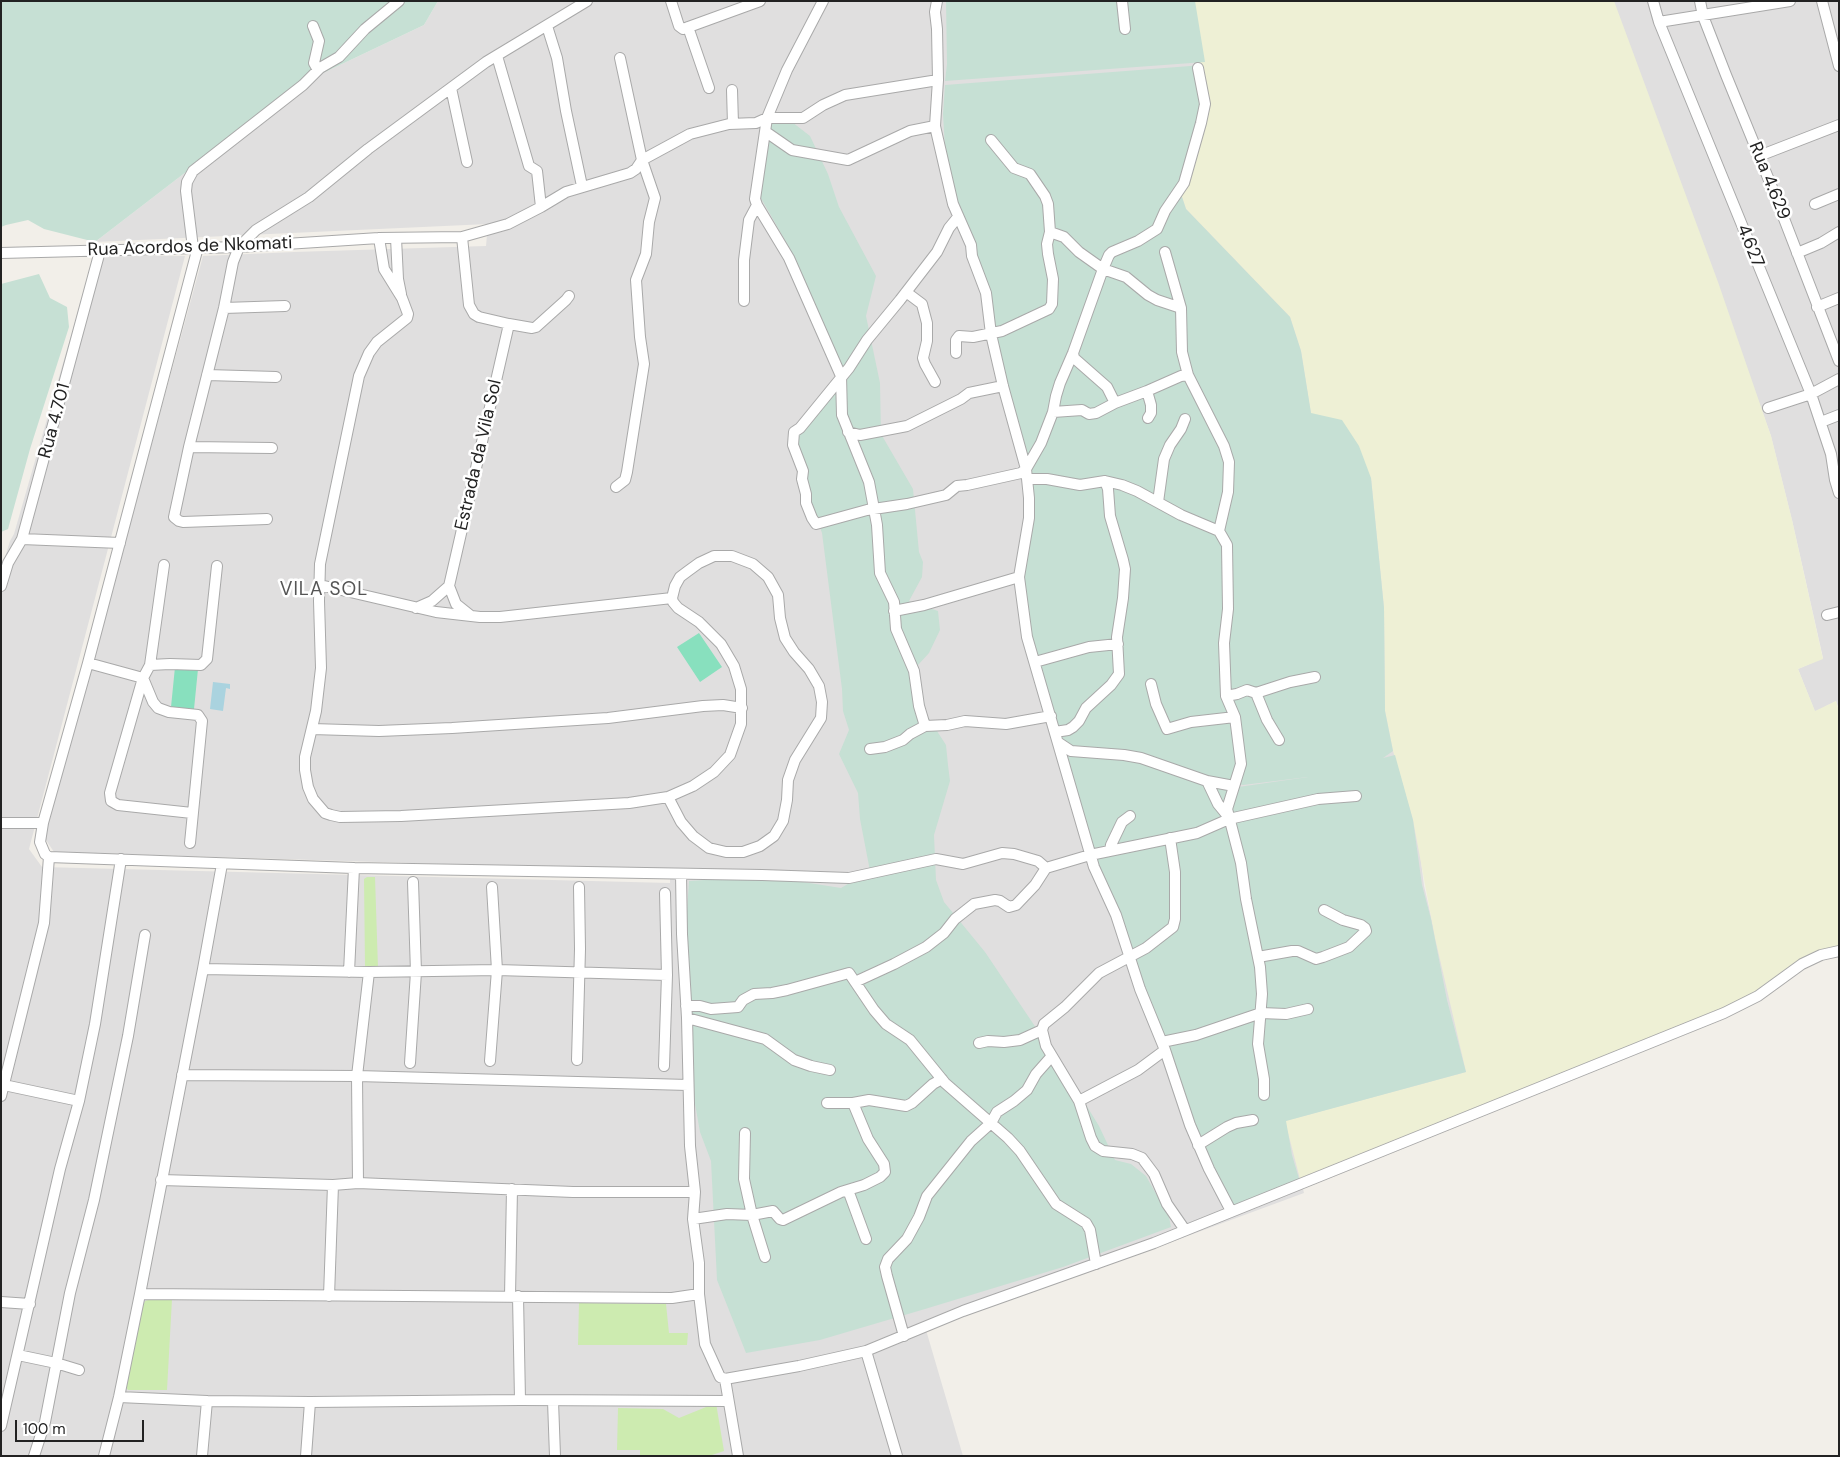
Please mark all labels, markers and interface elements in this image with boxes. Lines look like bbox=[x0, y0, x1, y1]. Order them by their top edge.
street label: Rua 4.629 bbox=[1744, 139, 1794, 223]
street label: 4.627 bbox=[1732, 221, 1768, 271]
street label: Rua Acordos de Nkomati bbox=[87, 233, 293, 261]
street label: Estrada da Vila Sol bbox=[451, 377, 507, 533]
street label: Rua 4.701 bbox=[35, 381, 75, 461]
district label: VILA SOL bbox=[279, 579, 369, 601]
scale bar bbox=[18, 1410, 146, 1442]
text: 100 m bbox=[23, 1419, 66, 1439]

